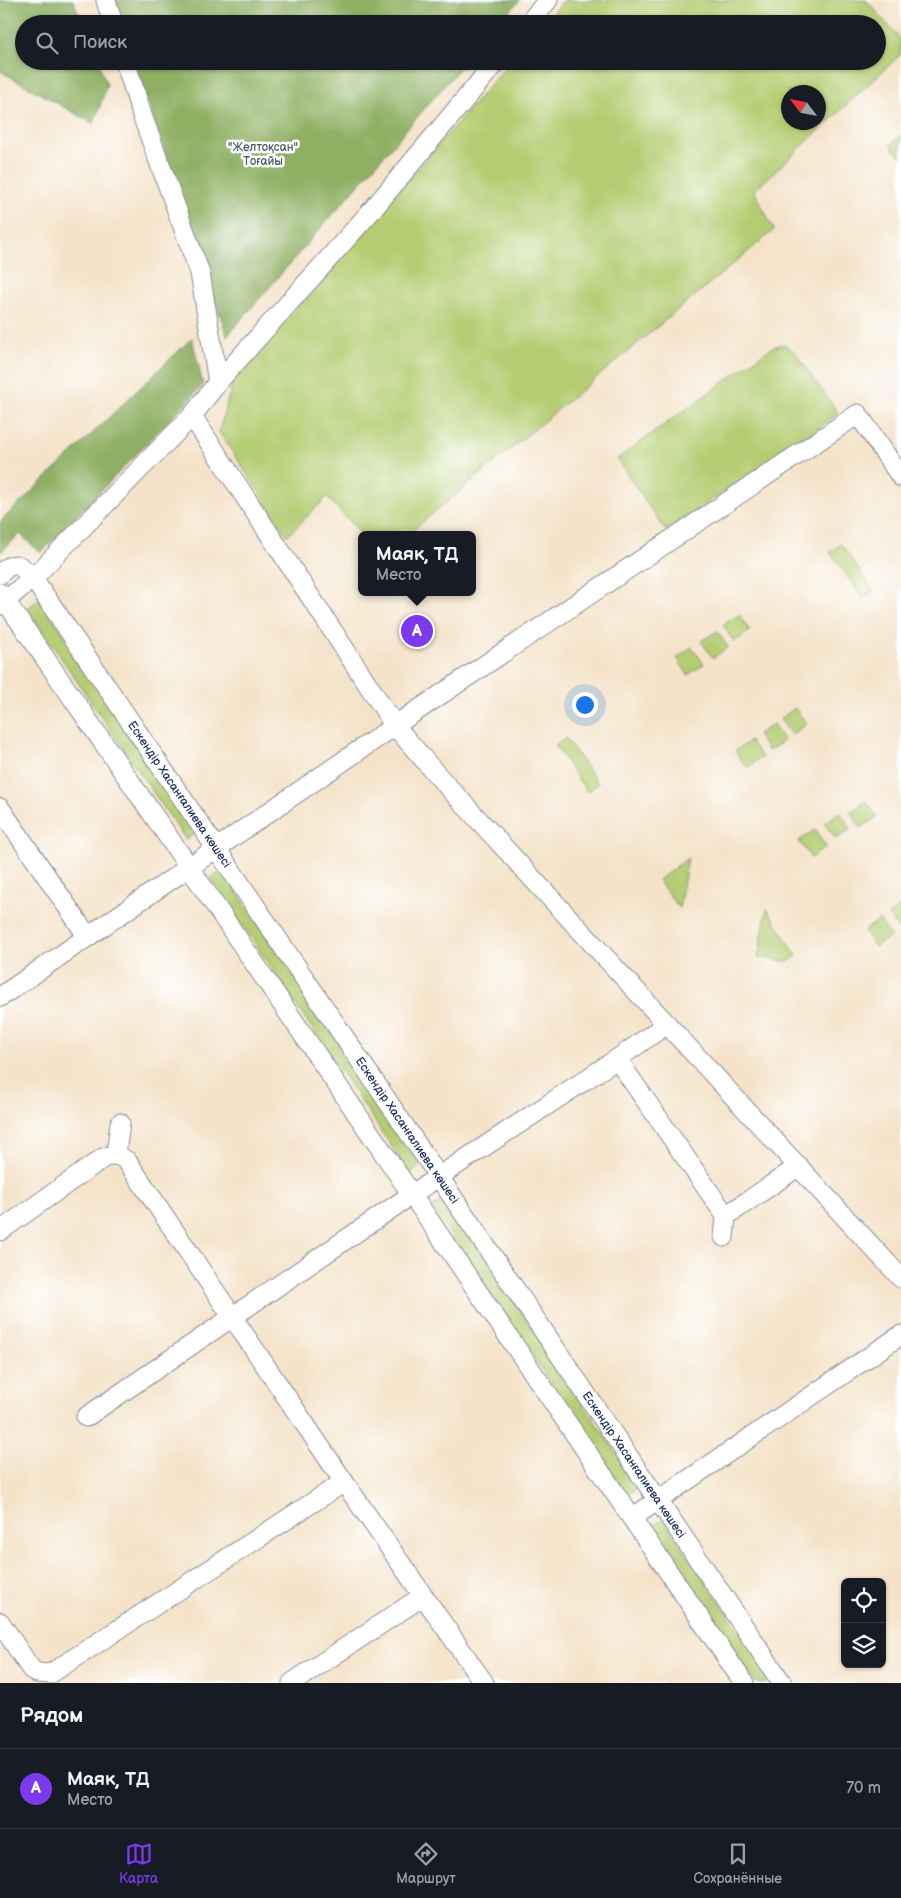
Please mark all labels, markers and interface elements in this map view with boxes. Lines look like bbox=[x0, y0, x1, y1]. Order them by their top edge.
search box bbox=[15, 15, 886, 70]
icon: search bbox=[33, 29, 61, 57]
text: Поиск bbox=[73, 31, 127, 54]
north arrow bbox=[781, 85, 826, 130]
park label: "Желтоқсан" Тоғайы bbox=[228, 140, 298, 169]
popup bbox=[358, 531, 476, 596]
text: Маяк, ТД bbox=[376, 543, 458, 566]
text: Место bbox=[376, 566, 421, 585]
pin: A bbox=[401, 612, 433, 650]
your location bbox=[572, 692, 598, 718]
street label: Ескендір Хасанғалиева көшесі bbox=[125, 718, 235, 870]
street label: Ескендір Хасанғалиева көшесі bbox=[352, 1054, 462, 1206]
street label: Ескендір Хасанғалиева көшесі bbox=[579, 1389, 689, 1541]
map controls bbox=[841, 1578, 886, 1668]
button: locate bbox=[841, 1578, 886, 1623]
button: layers bbox=[841, 1623, 886, 1668]
text: Рядом bbox=[20, 1703, 83, 1728]
text: Маяк, ТД bbox=[67, 1768, 149, 1791]
text: A bbox=[31, 1779, 41, 1798]
text: 70 m bbox=[846, 1779, 881, 1798]
text: Место bbox=[67, 1791, 113, 1810]
tab: Карта bbox=[119, 1840, 158, 1887]
tab: Маршрут bbox=[396, 1840, 456, 1887]
tab: Сохранённые bbox=[694, 1840, 782, 1887]

